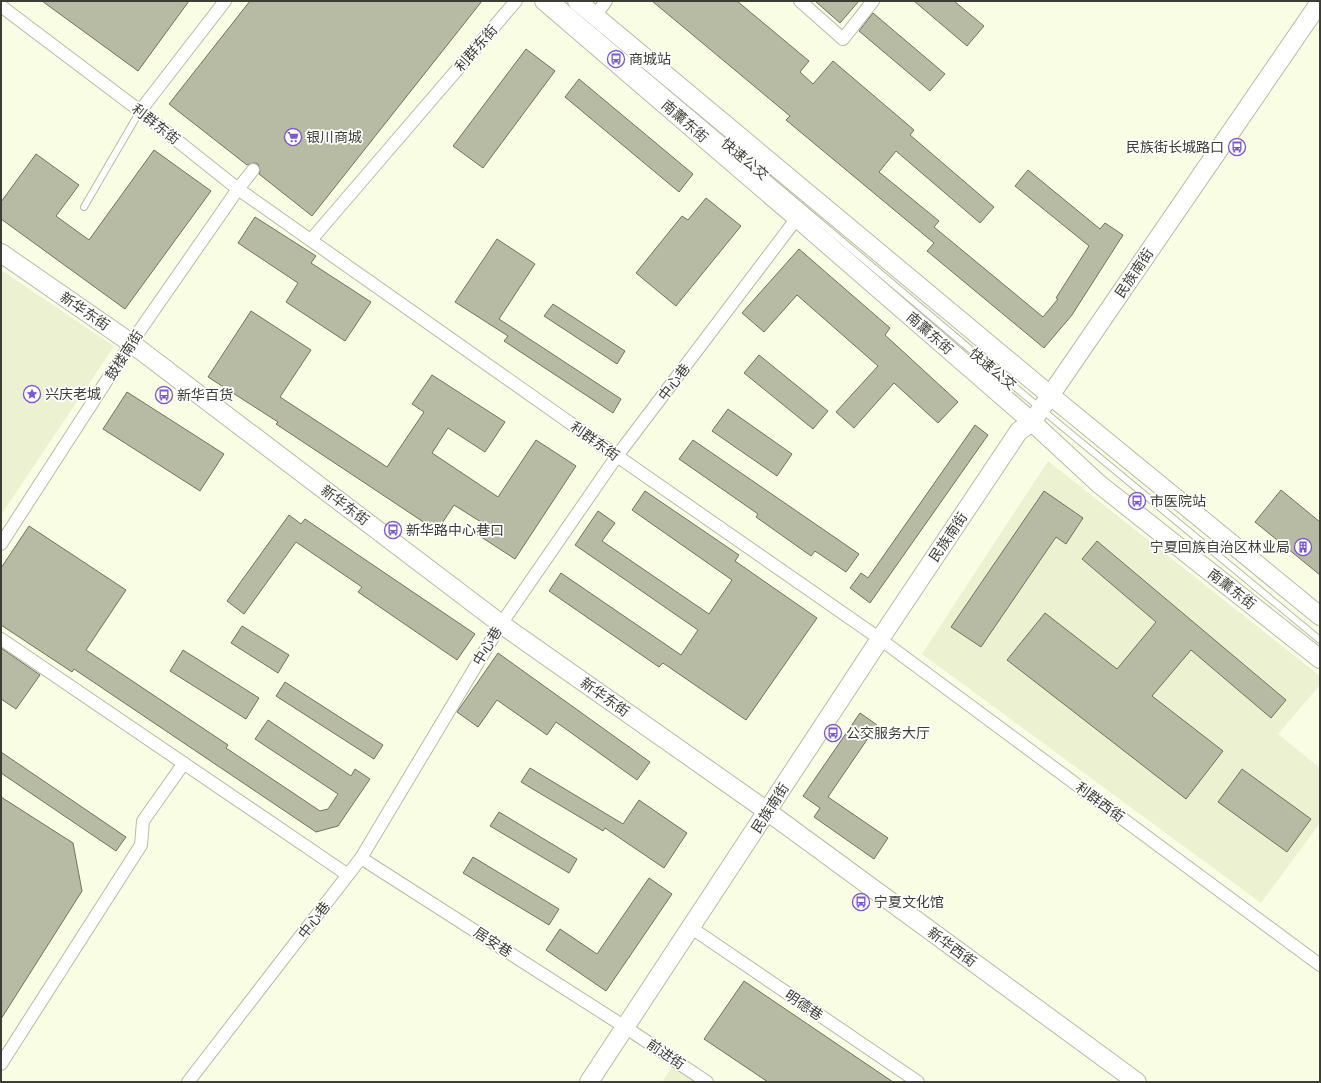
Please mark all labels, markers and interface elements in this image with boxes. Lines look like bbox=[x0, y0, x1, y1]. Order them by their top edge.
street label: 利群东街 bbox=[450, 20, 502, 76]
bus stop icon: 商城站 bbox=[606, 49, 626, 69]
place label: 商城站 bbox=[629, 49, 671, 69]
street label: 南薰东街 bbox=[657, 95, 713, 147]
street label: 利群东街 bbox=[128, 99, 184, 149]
supermarket icon: 银川商城 bbox=[283, 127, 303, 147]
place label: 银川商城 bbox=[306, 127, 362, 147]
street label: 快速公交 bbox=[717, 133, 773, 185]
place label: 民族街长城路口 bbox=[1126, 137, 1224, 157]
bus stop icon: 民族街长城路口 bbox=[1227, 137, 1247, 157]
street label: 民族南街 bbox=[1110, 244, 1158, 302]
street label: 新华东街 bbox=[56, 287, 114, 335]
street label: 南薰东街 bbox=[902, 307, 958, 359]
street label: 鼓楼南街 bbox=[100, 326, 148, 384]
street label: 快速公交 bbox=[965, 343, 1021, 395]
street label: 中心巷 bbox=[653, 359, 695, 405]
place icon: 兴庆老城 bbox=[22, 384, 42, 404]
place label: 兴庆老城 bbox=[45, 384, 101, 404]
bus stop icon: 新华百货 bbox=[154, 385, 174, 405]
place label: 新华百货 bbox=[177, 385, 233, 405]
street label: 利群东街 bbox=[566, 417, 624, 465]
street label: 新华东街 bbox=[317, 480, 373, 530]
bus stop icon: 市医院站 bbox=[1127, 491, 1147, 511]
place label: 市医院站 bbox=[1150, 491, 1206, 511]
street label: 民族南街 bbox=[924, 508, 972, 566]
bus stop icon: 新华路中心巷口 bbox=[383, 520, 403, 540]
place label: 新华路中心巷口 bbox=[406, 520, 504, 540]
place label: 宁夏回族自治区林业局 bbox=[1150, 537, 1290, 557]
building icon: 宁夏回族自治区林业局 bbox=[1293, 537, 1313, 557]
street label: 南薰东街 bbox=[1204, 564, 1260, 614]
street label: 中心巷 bbox=[468, 623, 506, 669]
street label: 新华东街 bbox=[576, 673, 634, 721]
bus stop icon: 公交服务大厅 bbox=[823, 723, 843, 743]
place label: 公交服务大厅 bbox=[846, 723, 930, 743]
street label: 利群西街 bbox=[1071, 777, 1129, 827]
street label: 民族南街 bbox=[746, 779, 794, 837]
bus stop icon: 宁夏文化馆 bbox=[851, 892, 871, 912]
place label: 宁夏文化馆 bbox=[874, 892, 944, 912]
street label: 中心巷 bbox=[293, 897, 335, 943]
street label: 居安巷 bbox=[470, 922, 516, 962]
street label: 新华西街 bbox=[923, 922, 981, 972]
street label: 明德巷 bbox=[781, 985, 827, 1025]
street label: 前进街 bbox=[643, 1034, 689, 1074]

